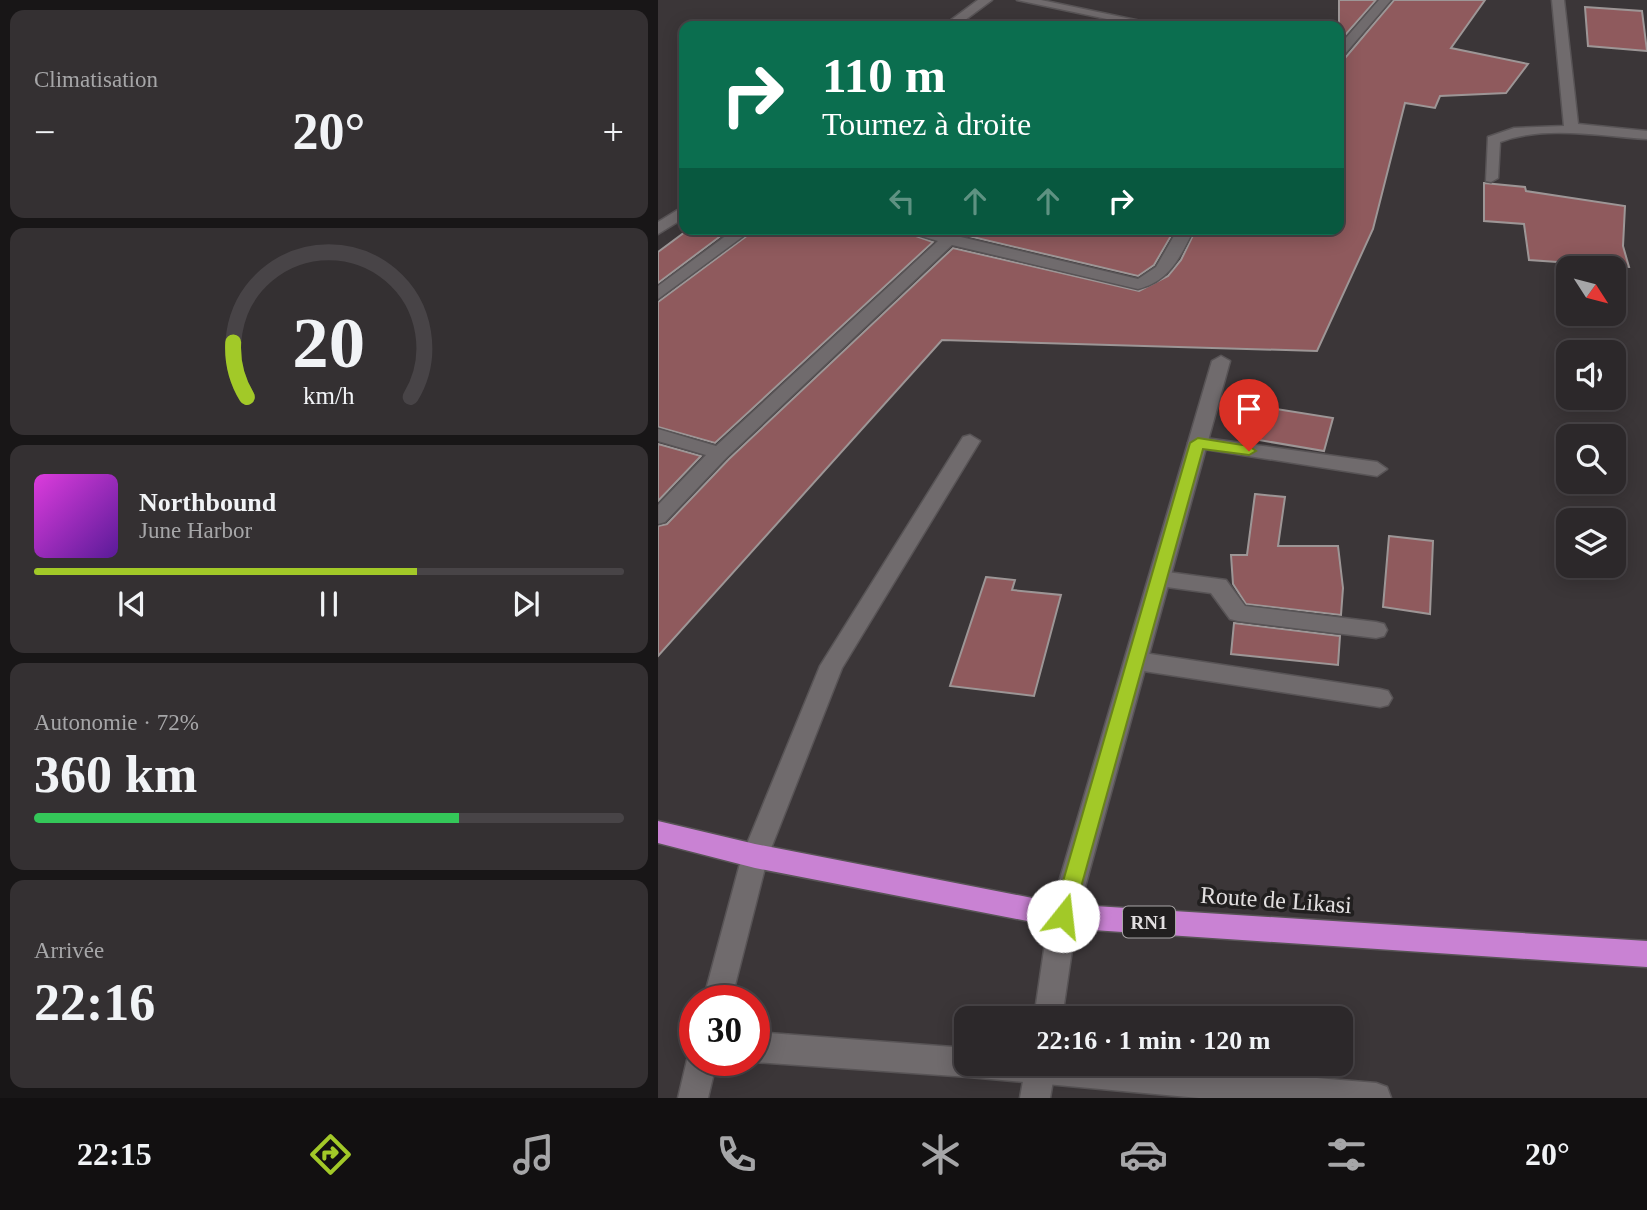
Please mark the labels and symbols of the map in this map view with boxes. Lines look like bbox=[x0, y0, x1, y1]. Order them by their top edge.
north arrow bbox=[1556, 256, 1626, 326]
pin bbox=[1219, 379, 1279, 451]
position arrow bbox=[1026, 879, 1100, 953]
street label: Route de Likasi bbox=[1199, 882, 1353, 918]
road number: RN1 bbox=[1123, 906, 1175, 938]
speed limit sign: 30 bbox=[679, 985, 770, 1076]

